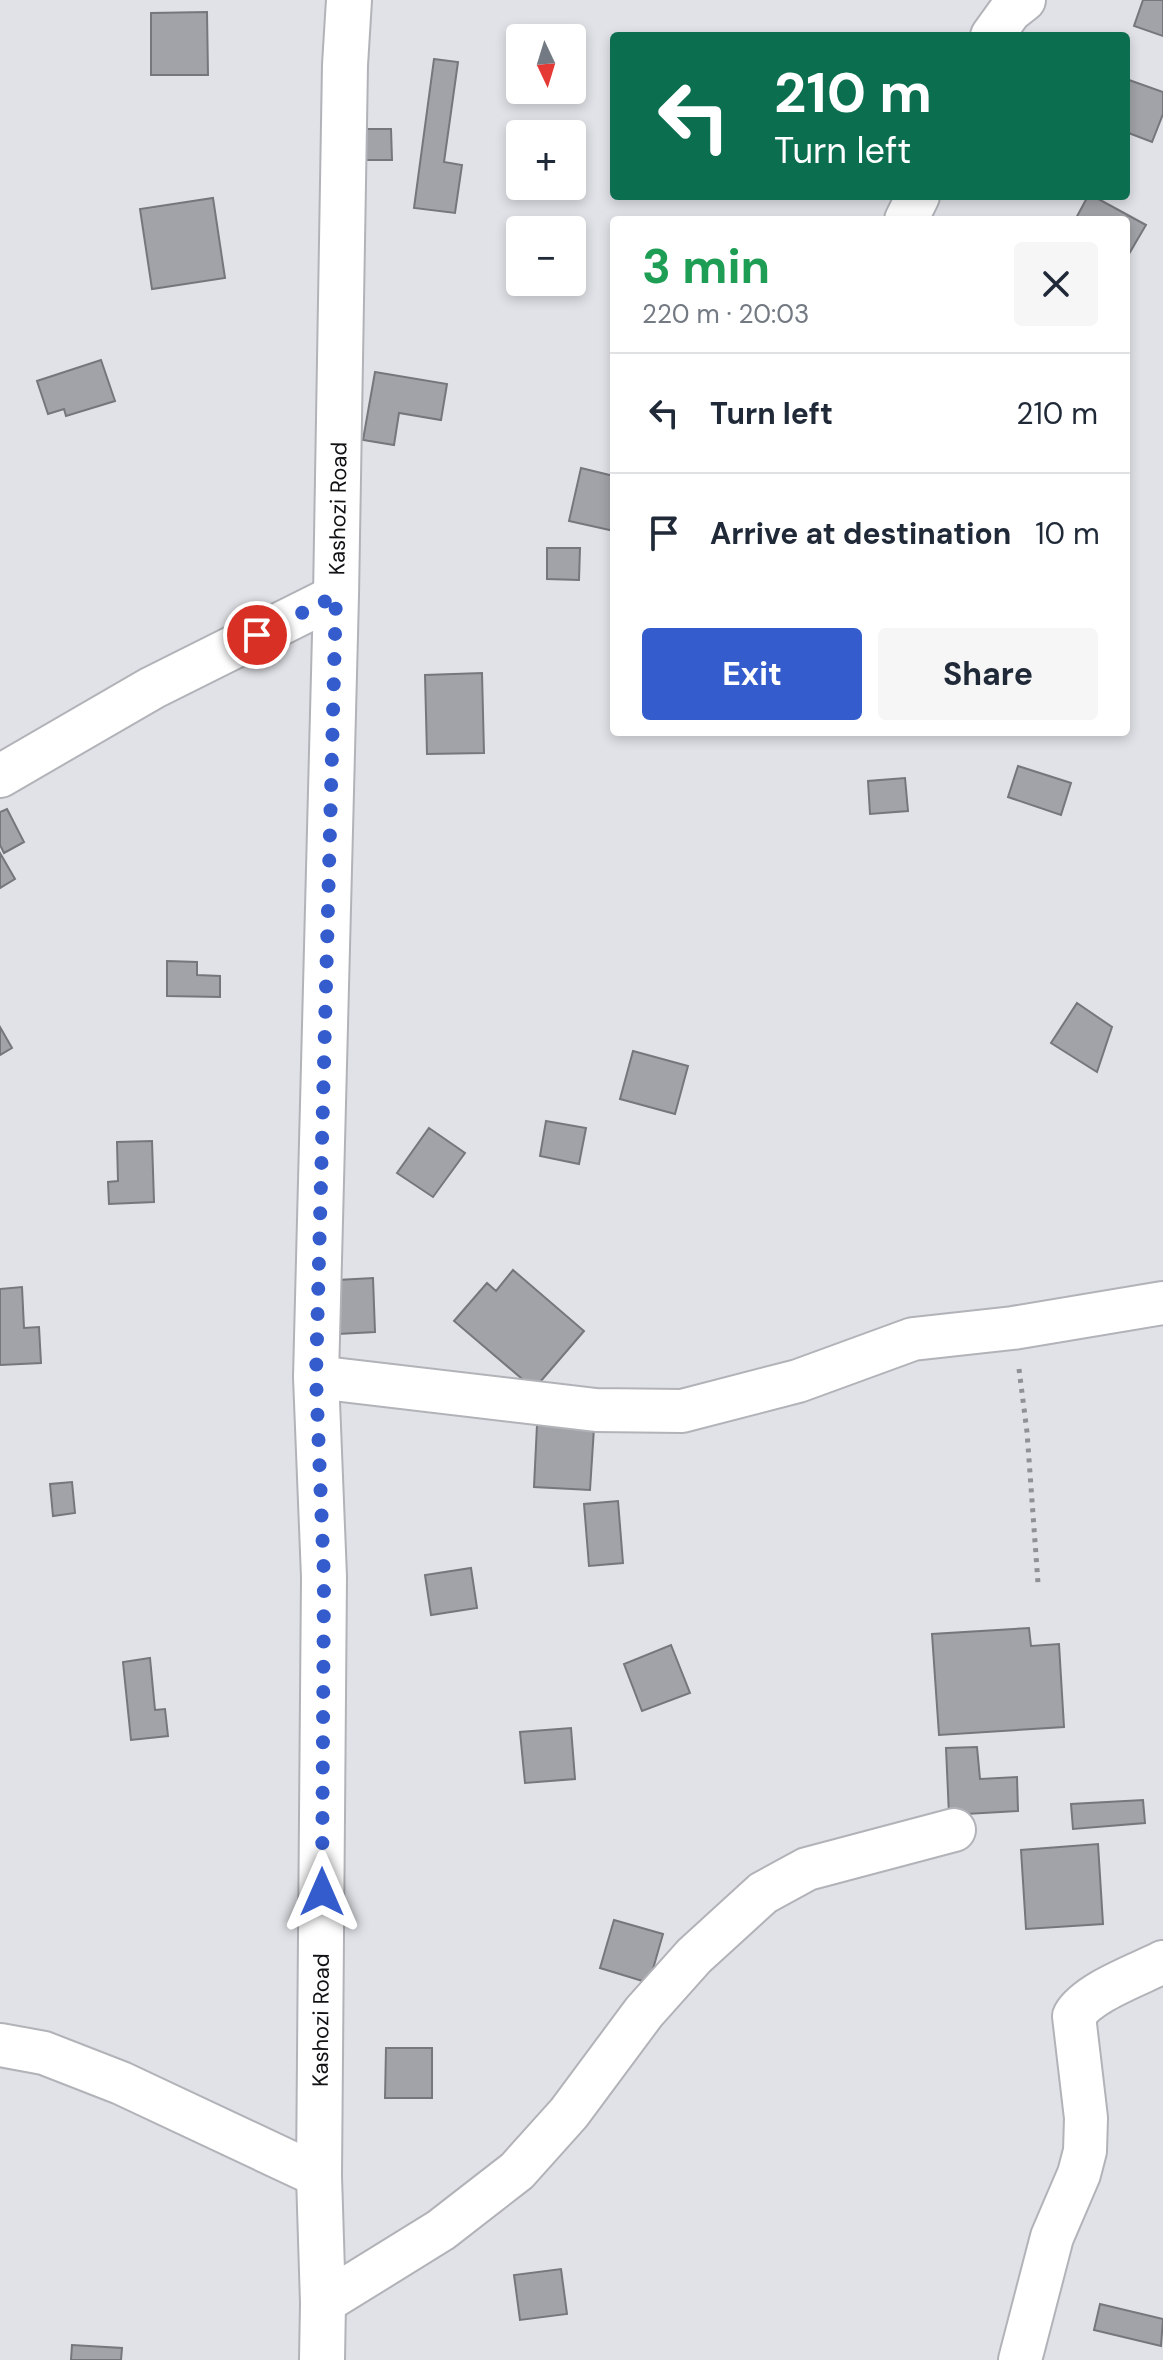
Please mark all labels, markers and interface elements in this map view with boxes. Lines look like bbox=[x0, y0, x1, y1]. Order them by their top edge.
north arrow bbox=[506, 24, 586, 104]
map controls bbox=[506, 24, 586, 296]
text: 210 m bbox=[774, 56, 932, 129]
icon: left bbox=[642, 64, 746, 168]
button: + bbox=[506, 120, 586, 200]
text: Turn left bbox=[774, 127, 911, 174]
button: − bbox=[506, 216, 586, 296]
text: 3 min bbox=[642, 235, 770, 298]
button: close bbox=[1014, 242, 1098, 326]
text: 220 m · 20:03 bbox=[642, 297, 809, 331]
icon: left bbox=[642, 391, 686, 435]
text: Turn left bbox=[710, 394, 833, 433]
text: 210 m bbox=[1016, 394, 1098, 433]
street label: Kashozi Road bbox=[322, 442, 353, 576]
icon: arrive bbox=[642, 511, 686, 555]
text: Arrive at destination bbox=[710, 514, 1011, 553]
text: 10 m bbox=[1035, 514, 1100, 553]
pin bbox=[223, 601, 291, 669]
icon: arrive bbox=[235, 613, 279, 657]
button: Exit bbox=[642, 628, 862, 720]
button: Share bbox=[878, 628, 1098, 720]
position arrow bbox=[280, 1850, 364, 1934]
street label: Kashozi Road bbox=[305, 1953, 335, 2087]

